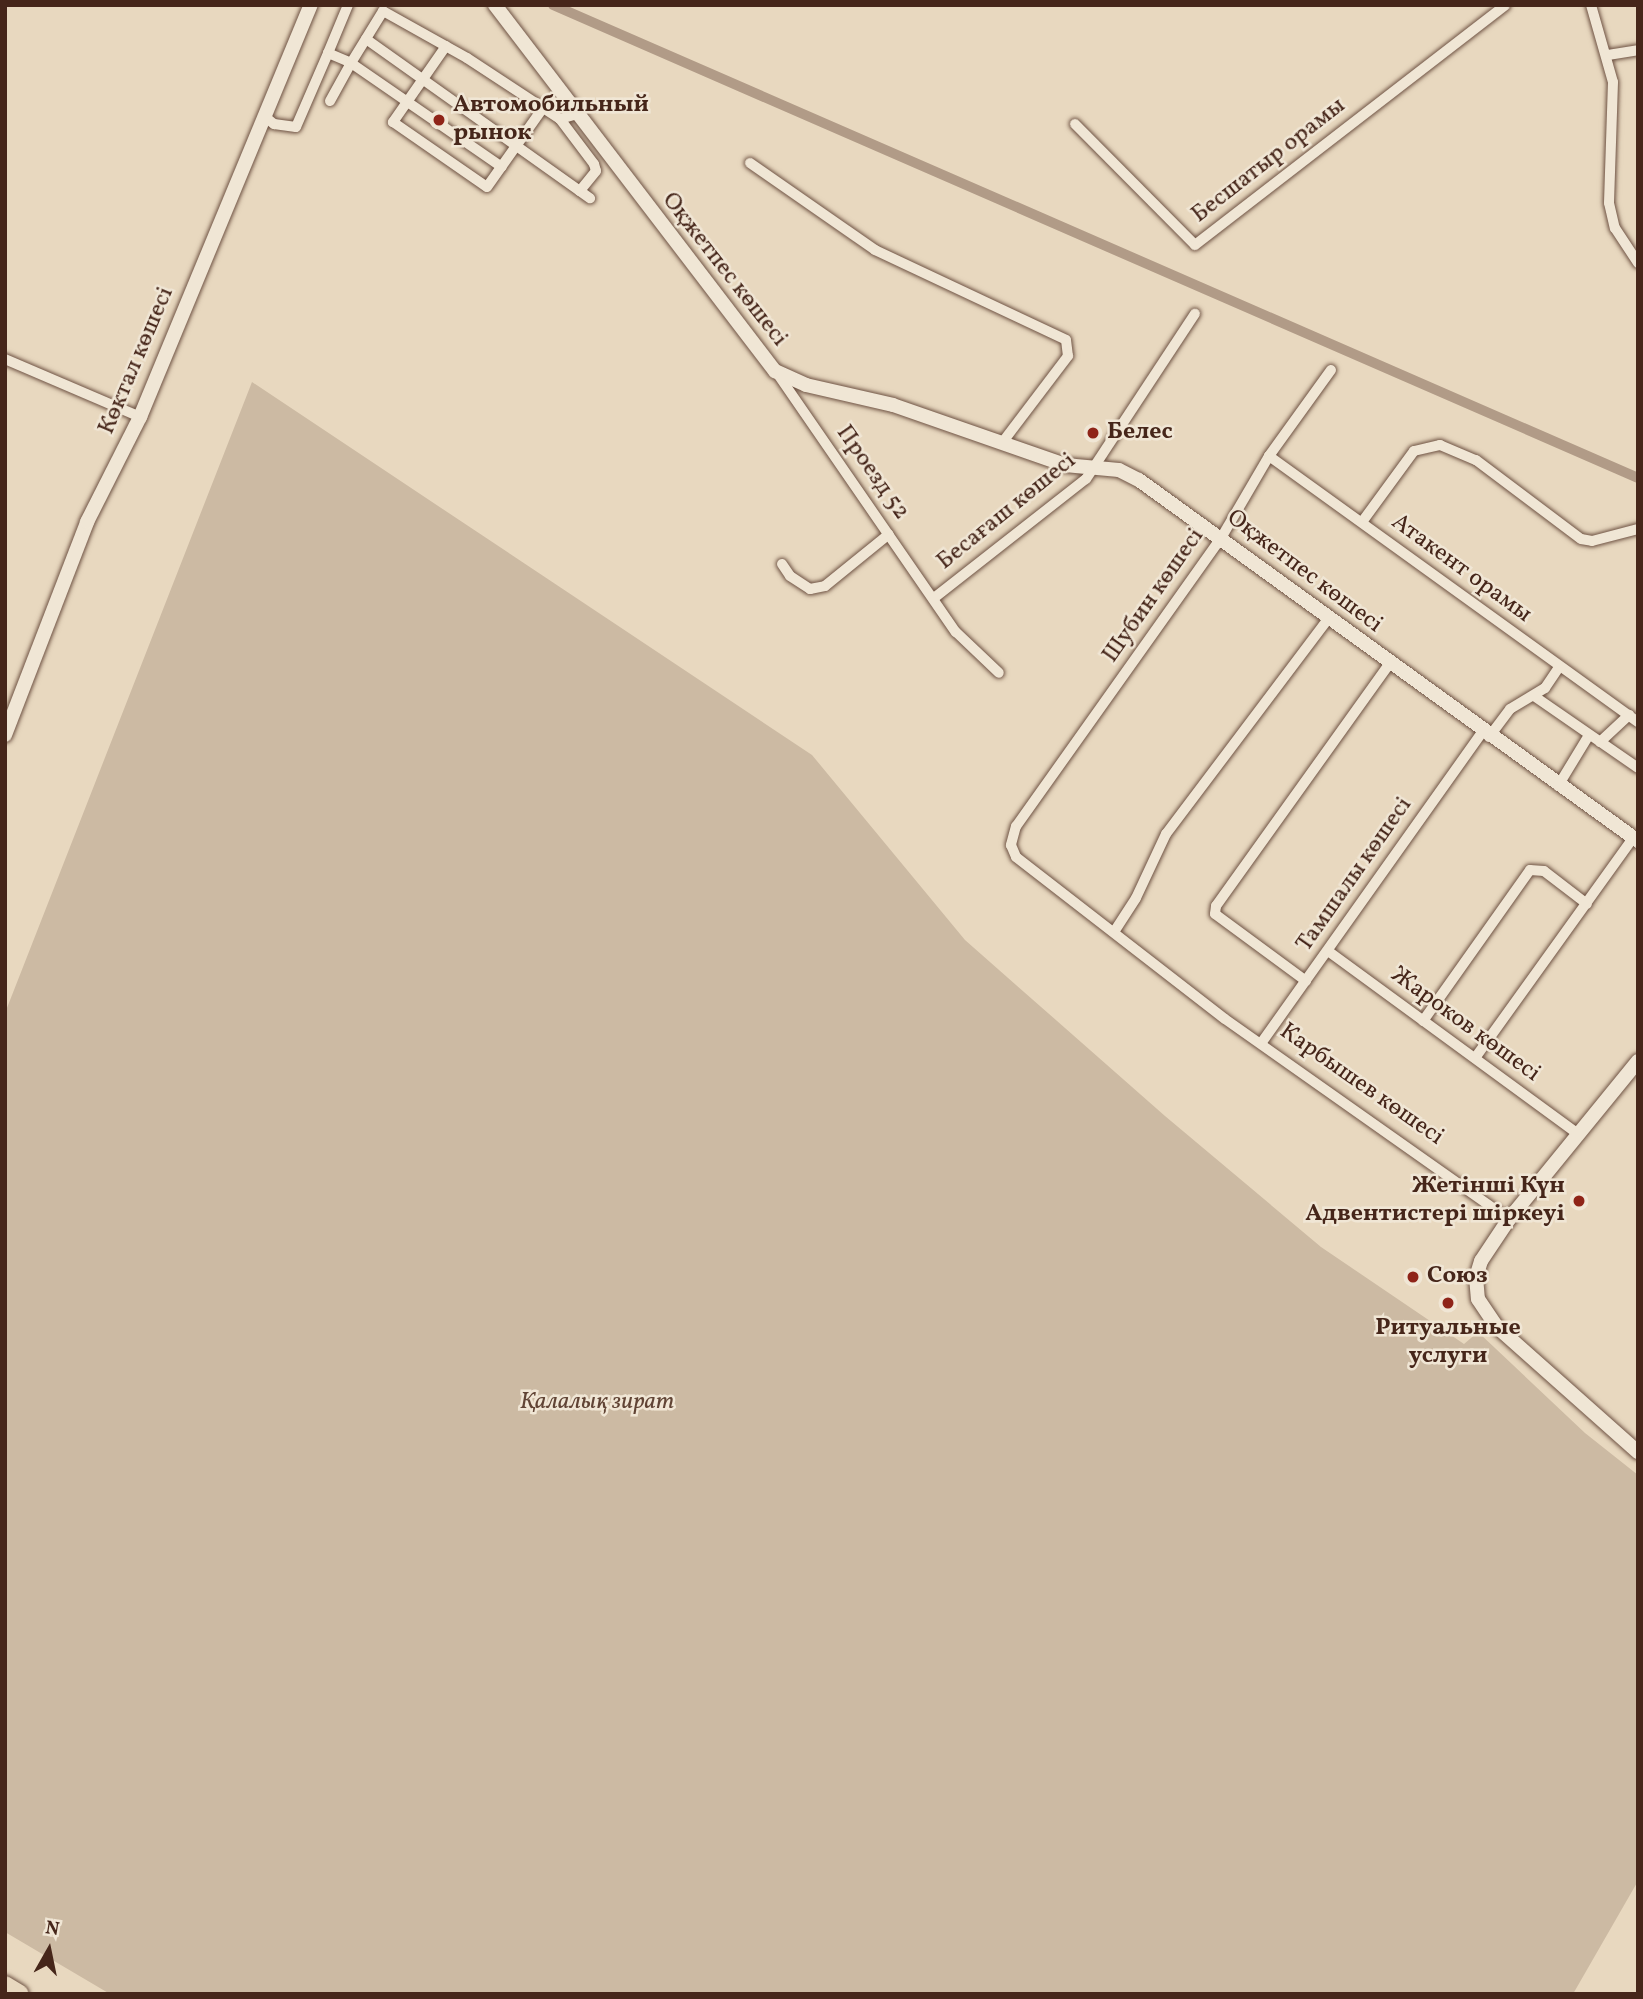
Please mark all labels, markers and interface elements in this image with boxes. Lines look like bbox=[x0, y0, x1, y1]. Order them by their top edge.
place label: Автомобильный рынок bbox=[453, 92, 649, 148]
street label: Бесшатыр орамы bbox=[1186, 92, 1352, 230]
marker: Автомобильный рынок bbox=[431, 112, 447, 128]
street label: Оқжетпес көшесі bbox=[655, 187, 793, 353]
street label: Көктал көшесі bbox=[93, 283, 181, 439]
place label: Белес bbox=[1107, 419, 1173, 447]
street label: Проезд 52 bbox=[829, 420, 915, 526]
marker: Белес bbox=[1085, 425, 1101, 441]
street label: Бесағаш көшесі bbox=[932, 447, 1082, 577]
street label: Оқжетпес көшесі bbox=[1220, 504, 1388, 640]
street label: Атакент орамы bbox=[1385, 508, 1537, 630]
street label: Шубин көшесі bbox=[1097, 523, 1211, 669]
street label: Тамшалы көшесі bbox=[1291, 792, 1419, 958]
street label: Жароков көшесі bbox=[1385, 961, 1545, 1089]
street label: Карбышев көшесі bbox=[1273, 1018, 1449, 1152]
place label: Жетінші Күн Адвентистері шіркеуі bbox=[1305, 1173, 1565, 1229]
marker: Жетінші Күн Адвентистері шіркеуі bbox=[1571, 1193, 1587, 1209]
place label: Союз bbox=[1427, 1263, 1488, 1291]
marker: Союз bbox=[1405, 1269, 1421, 1285]
marker: Ритуальные услуги bbox=[1440, 1295, 1456, 1311]
place label: Ритуальные услуги bbox=[1375, 1315, 1521, 1371]
park label: Қалалық зират bbox=[520, 1389, 674, 1417]
north arrow bbox=[14, 1915, 84, 1985]
text: N bbox=[43, 1915, 61, 1943]

